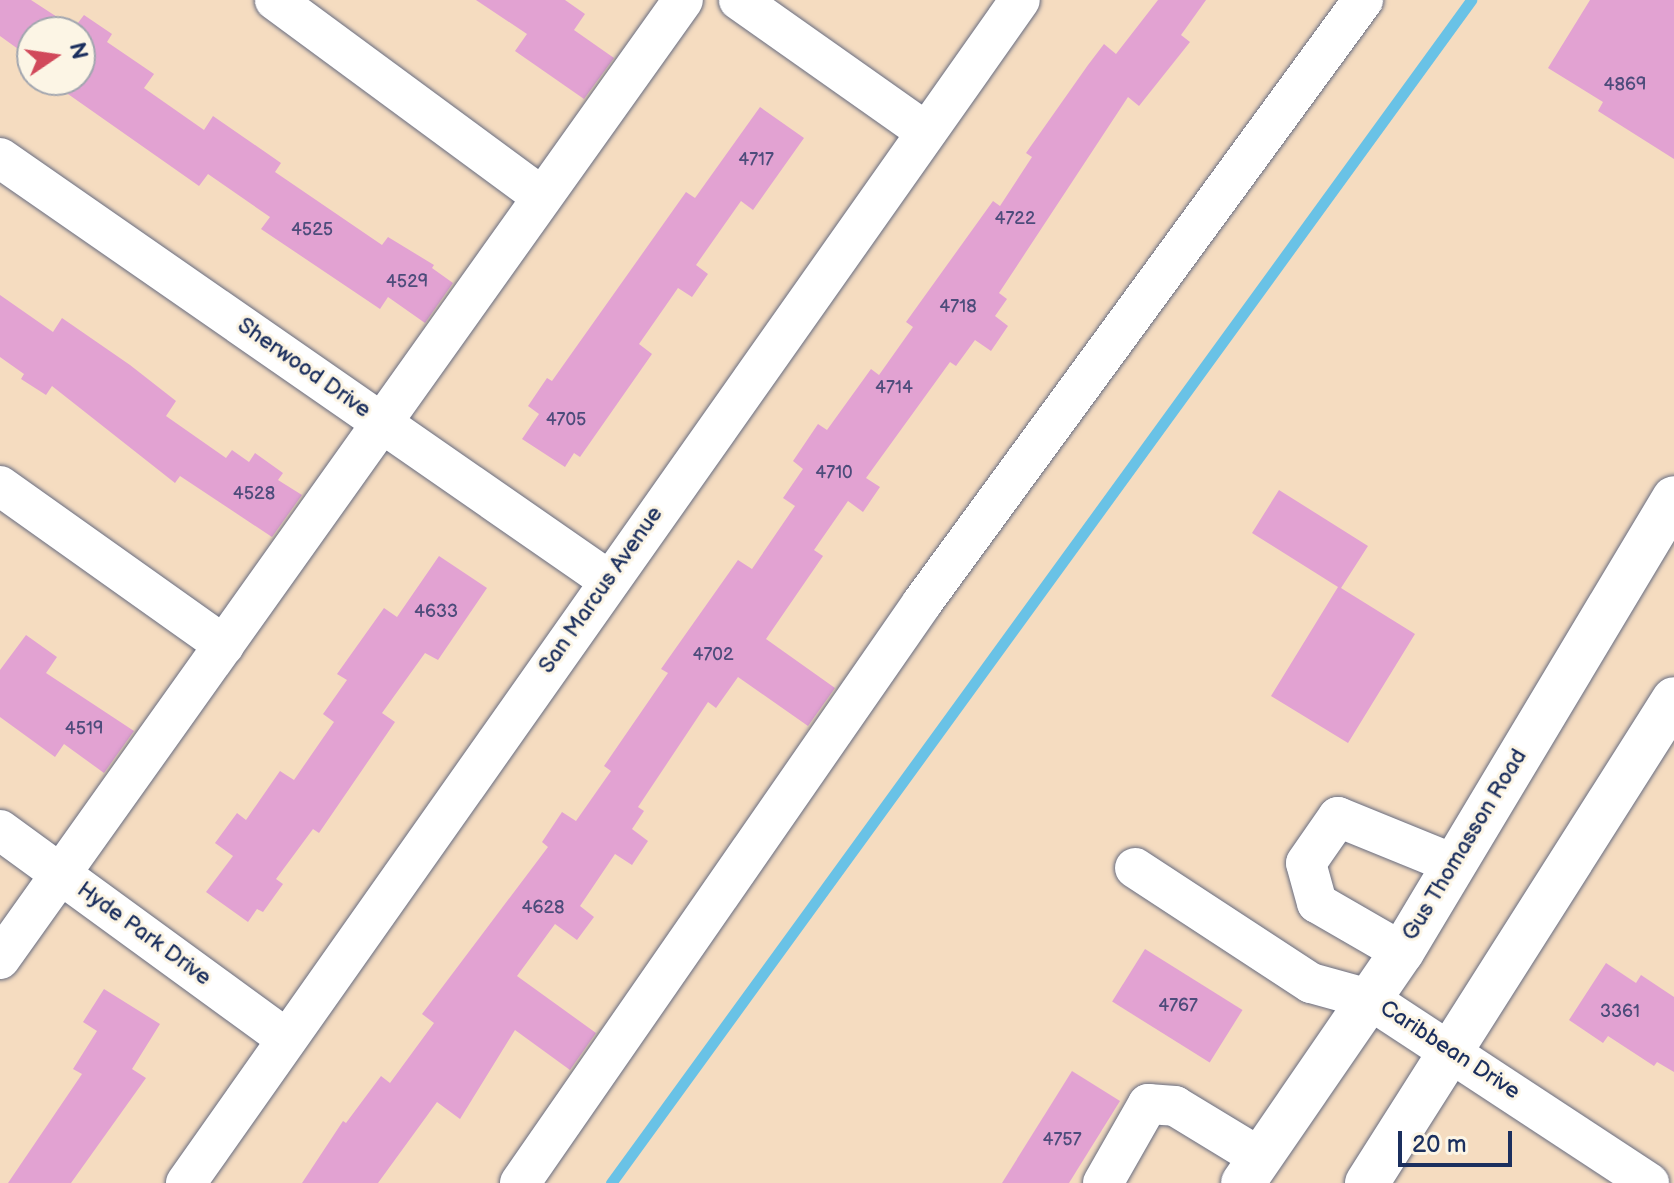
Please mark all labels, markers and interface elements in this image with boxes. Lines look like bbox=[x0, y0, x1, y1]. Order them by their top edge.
north arrow bbox=[16, 16, 96, 96]
text: N bbox=[63, 40, 93, 62]
house number: 4869 bbox=[1604, 74, 1646, 96]
house number: 4717 bbox=[738, 149, 774, 171]
house number: 4722 bbox=[994, 208, 1036, 230]
house number: 4525 bbox=[291, 219, 333, 241]
house number: 4529 bbox=[386, 271, 428, 293]
house number: 4718 bbox=[939, 296, 977, 318]
street label: Sherwood Drive bbox=[232, 312, 376, 424]
house number: 4714 bbox=[875, 377, 913, 399]
house number: 4705 bbox=[546, 409, 586, 431]
house number: 4710 bbox=[815, 462, 853, 484]
house number: 4528 bbox=[233, 483, 275, 505]
street label: San Marcus Avenue bbox=[533, 501, 669, 679]
house number: 4633 bbox=[414, 601, 458, 623]
house number: 4702 bbox=[692, 644, 734, 666]
house number: 4519 bbox=[65, 718, 103, 740]
street label: Gus Thomasson Road bbox=[1397, 744, 1533, 946]
street label: Hyde Park Drive bbox=[72, 877, 216, 991]
house number: 4628 bbox=[521, 897, 565, 919]
house number: 4767 bbox=[1158, 995, 1198, 1017]
street label: Caribbean Drive bbox=[1375, 995, 1525, 1105]
house number: 3361 bbox=[1600, 1001, 1640, 1023]
scale bar bbox=[1402, 1115, 1516, 1165]
house number: 4757 bbox=[1043, 1129, 1081, 1151]
text: 20 m bbox=[1412, 1130, 1467, 1159]

